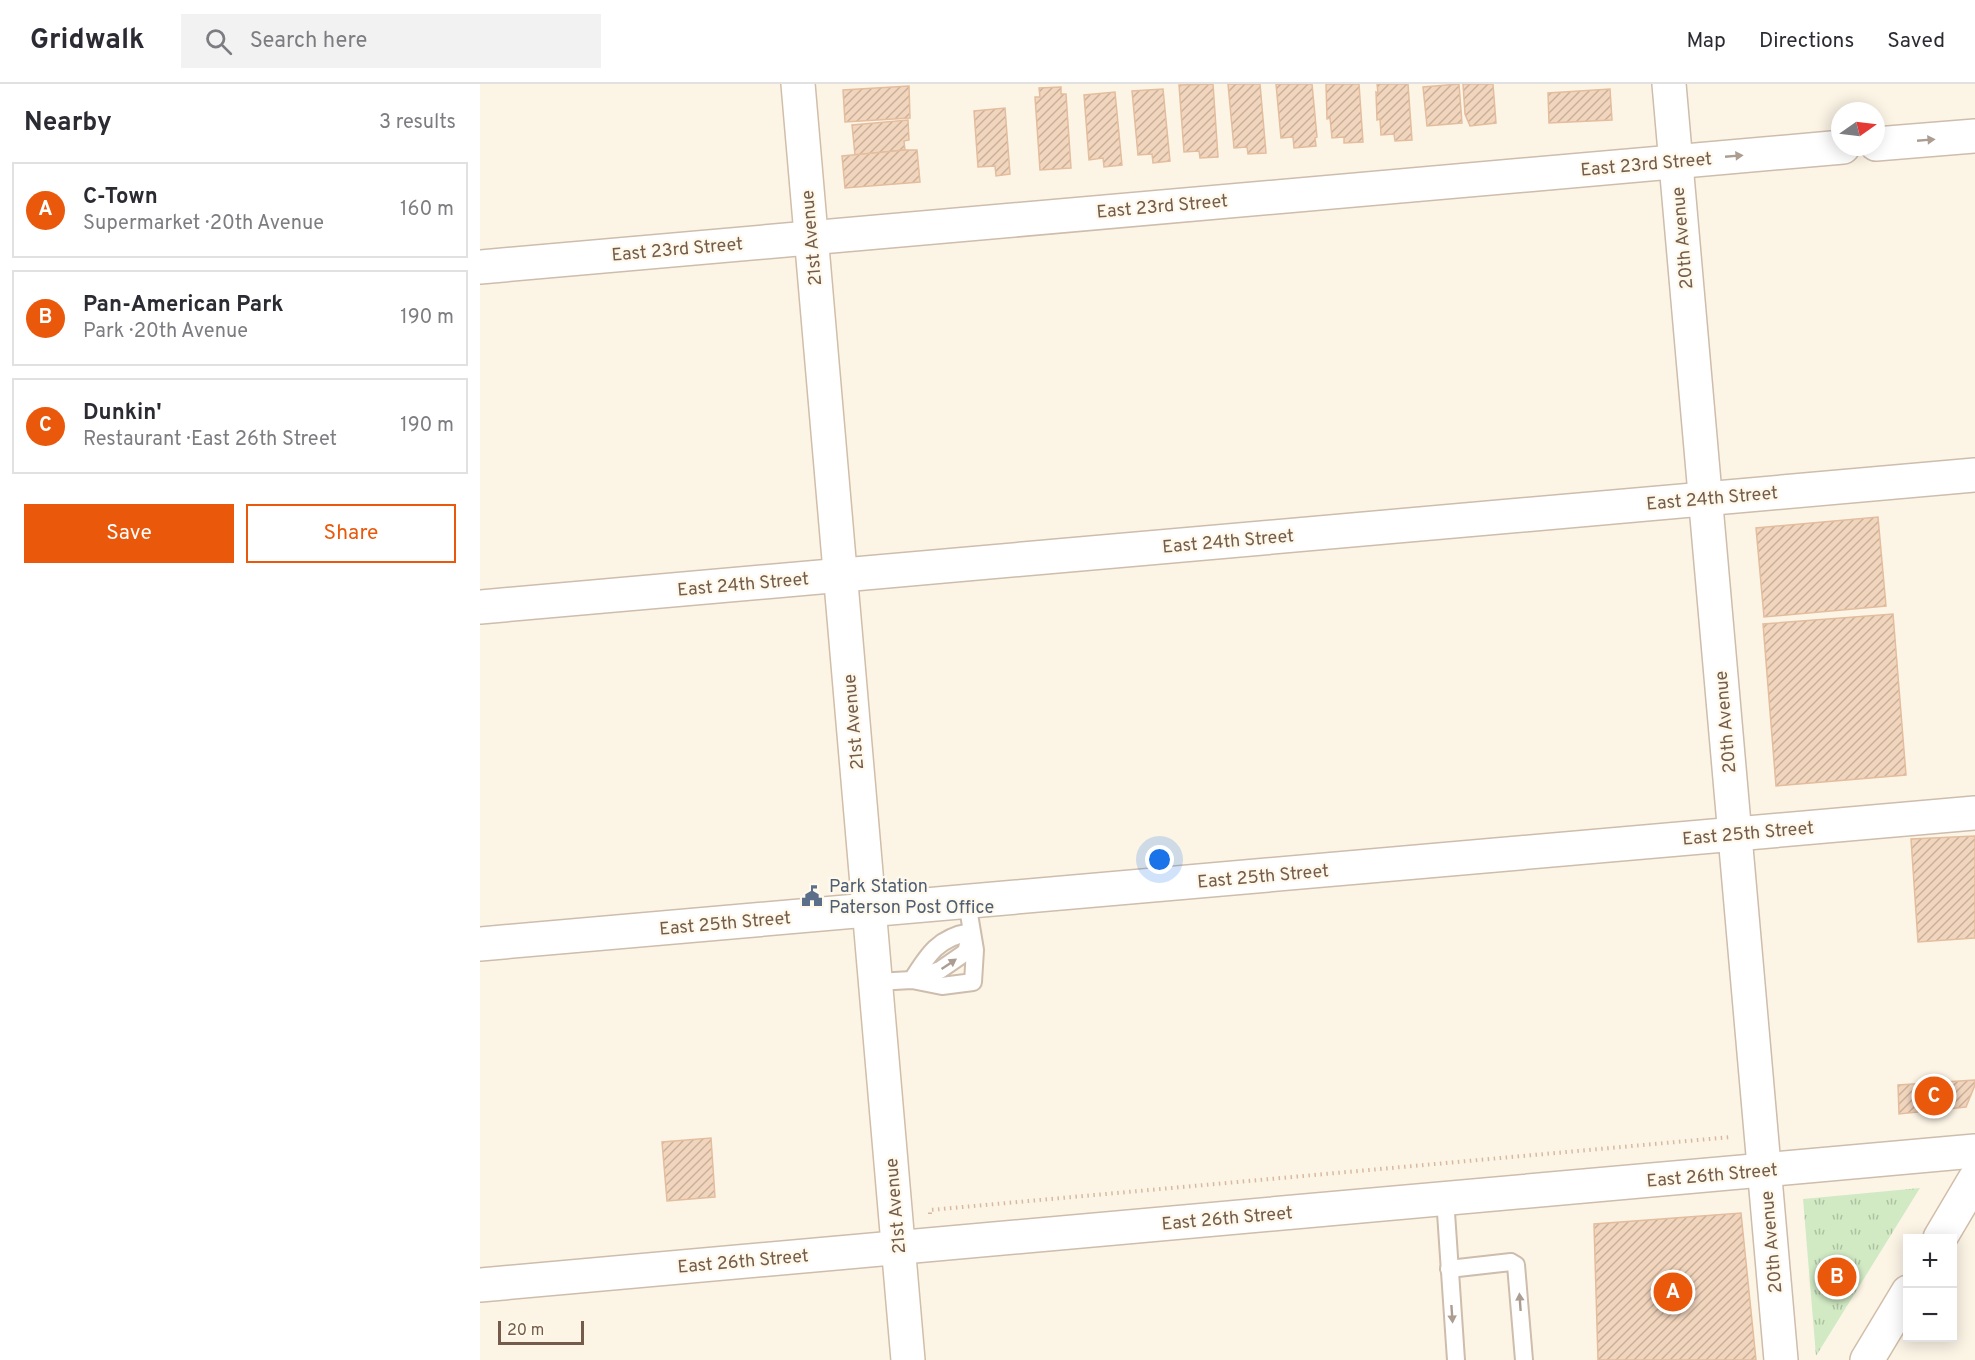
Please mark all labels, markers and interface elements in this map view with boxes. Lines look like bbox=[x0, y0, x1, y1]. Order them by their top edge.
search box bbox=[181, 14, 601, 68]
text: Gridwalk bbox=[30, 23, 145, 59]
icon: search bbox=[202, 25, 235, 58]
text: Search here bbox=[250, 28, 367, 55]
text: Map bbox=[1686, 28, 1726, 55]
text: Directions bbox=[1759, 28, 1854, 55]
text: Saved bbox=[1887, 28, 1945, 55]
north arrow bbox=[1831, 102, 1885, 156]
text: Nearby bbox=[24, 107, 112, 140]
text: 3 results bbox=[379, 110, 456, 136]
one-way arrow bbox=[1916, 135, 1935, 145]
street label: East 23rd Street bbox=[1579, 148, 1713, 183]
one-way arrow bbox=[1724, 151, 1743, 161]
text: C-Town bbox=[83, 184, 158, 211]
street label: 20th Avenue bbox=[1668, 186, 1699, 290]
street label: 21st Avenue bbox=[797, 189, 828, 287]
street label: East 23rd Street bbox=[1095, 190, 1229, 225]
text: A bbox=[38, 197, 53, 223]
text: 160 m bbox=[400, 197, 454, 223]
text: Supermarket · 20th Avenue bbox=[83, 211, 324, 237]
street label: East 23rd Street bbox=[610, 233, 744, 268]
text: Pan-American Park bbox=[83, 292, 284, 319]
text: B bbox=[39, 305, 52, 331]
text: 190 m bbox=[400, 305, 454, 331]
text: Park · 20th Avenue bbox=[83, 319, 248, 345]
text: Dunkin' bbox=[83, 400, 162, 427]
text: C bbox=[39, 413, 52, 439]
text: 190 m bbox=[400, 413, 454, 439]
text: Restaurant · East 26th Street bbox=[83, 427, 337, 453]
street label: East 24th Street bbox=[1645, 482, 1779, 517]
button: Save bbox=[24, 504, 234, 563]
button: Share bbox=[246, 504, 456, 563]
street label: East 24th Street bbox=[1161, 525, 1295, 560]
street label: East 24th Street bbox=[676, 568, 810, 603]
street label: 20th Avenue bbox=[1711, 670, 1742, 774]
street label: 21st Avenue bbox=[839, 673, 870, 771]
street label: East 25th Street bbox=[1681, 817, 1815, 852]
your location bbox=[1145, 845, 1174, 874]
street label: East 25th Street bbox=[1196, 860, 1330, 895]
place label: Park Station Paterson Post Office bbox=[829, 876, 994, 920]
public building icon: Park Station Paterson Post Office bbox=[800, 884, 824, 908]
street label: East 25th Street bbox=[658, 907, 792, 942]
one-way arrow bbox=[941, 958, 957, 970]
pin: C bbox=[1914, 1074, 1954, 1118]
street label: 21st Avenue bbox=[881, 1157, 912, 1255]
street label: East 26th Street bbox=[1646, 1159, 1779, 1194]
street label: 20th Avenue bbox=[1757, 1190, 1788, 1294]
street label: East 26th Street bbox=[1161, 1202, 1294, 1237]
map controls bbox=[1903, 1234, 1957, 1342]
button: + bbox=[1903, 1234, 1957, 1288]
street label: East 26th Street bbox=[677, 1245, 810, 1280]
pin: B bbox=[1818, 1254, 1856, 1300]
pin: A bbox=[1654, 1270, 1692, 1314]
button: − bbox=[1903, 1288, 1957, 1342]
one-way arrow bbox=[1515, 1292, 1524, 1311]
one-way arrow bbox=[1448, 1305, 1457, 1324]
scale bar bbox=[498, 1318, 584, 1346]
text: 20 m bbox=[507, 1321, 544, 1341]

